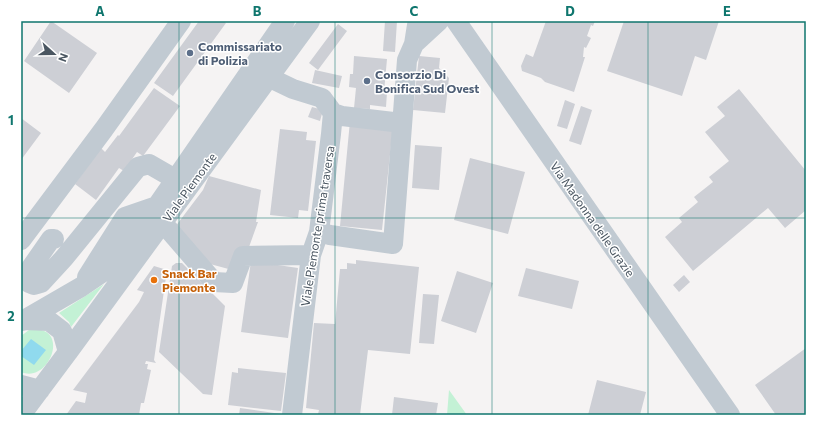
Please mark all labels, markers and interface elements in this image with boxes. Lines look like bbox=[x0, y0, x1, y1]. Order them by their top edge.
text: A bbox=[95, 3, 105, 19]
text: B bbox=[253, 3, 262, 19]
text: C bbox=[410, 3, 419, 19]
text: D bbox=[565, 3, 575, 19]
text: E bbox=[723, 3, 731, 19]
north arrow bbox=[34, 34, 74, 74]
place label: Commissariato di Polizia bbox=[198, 39, 282, 67]
marker: Commissariato di Polizia bbox=[185, 48, 195, 58]
text: N bbox=[56, 52, 71, 64]
place label: Consorzio Di Bonifica Sud Ovest bbox=[375, 67, 479, 95]
marker: Consorzio Di Bonifica Sud Ovest bbox=[362, 76, 372, 86]
text: 1 bbox=[8, 112, 14, 128]
street label: Viale Piemonte prima traversa bbox=[297, 145, 337, 307]
street label: Viale Piemonte bbox=[159, 150, 219, 224]
street label: Via Madonna delle Grazie bbox=[548, 159, 638, 279]
place label: Snack Bar Piemonte bbox=[162, 266, 217, 294]
marker: Snack Bar Piemonte bbox=[149, 275, 159, 285]
text: 2 bbox=[7, 308, 15, 324]

